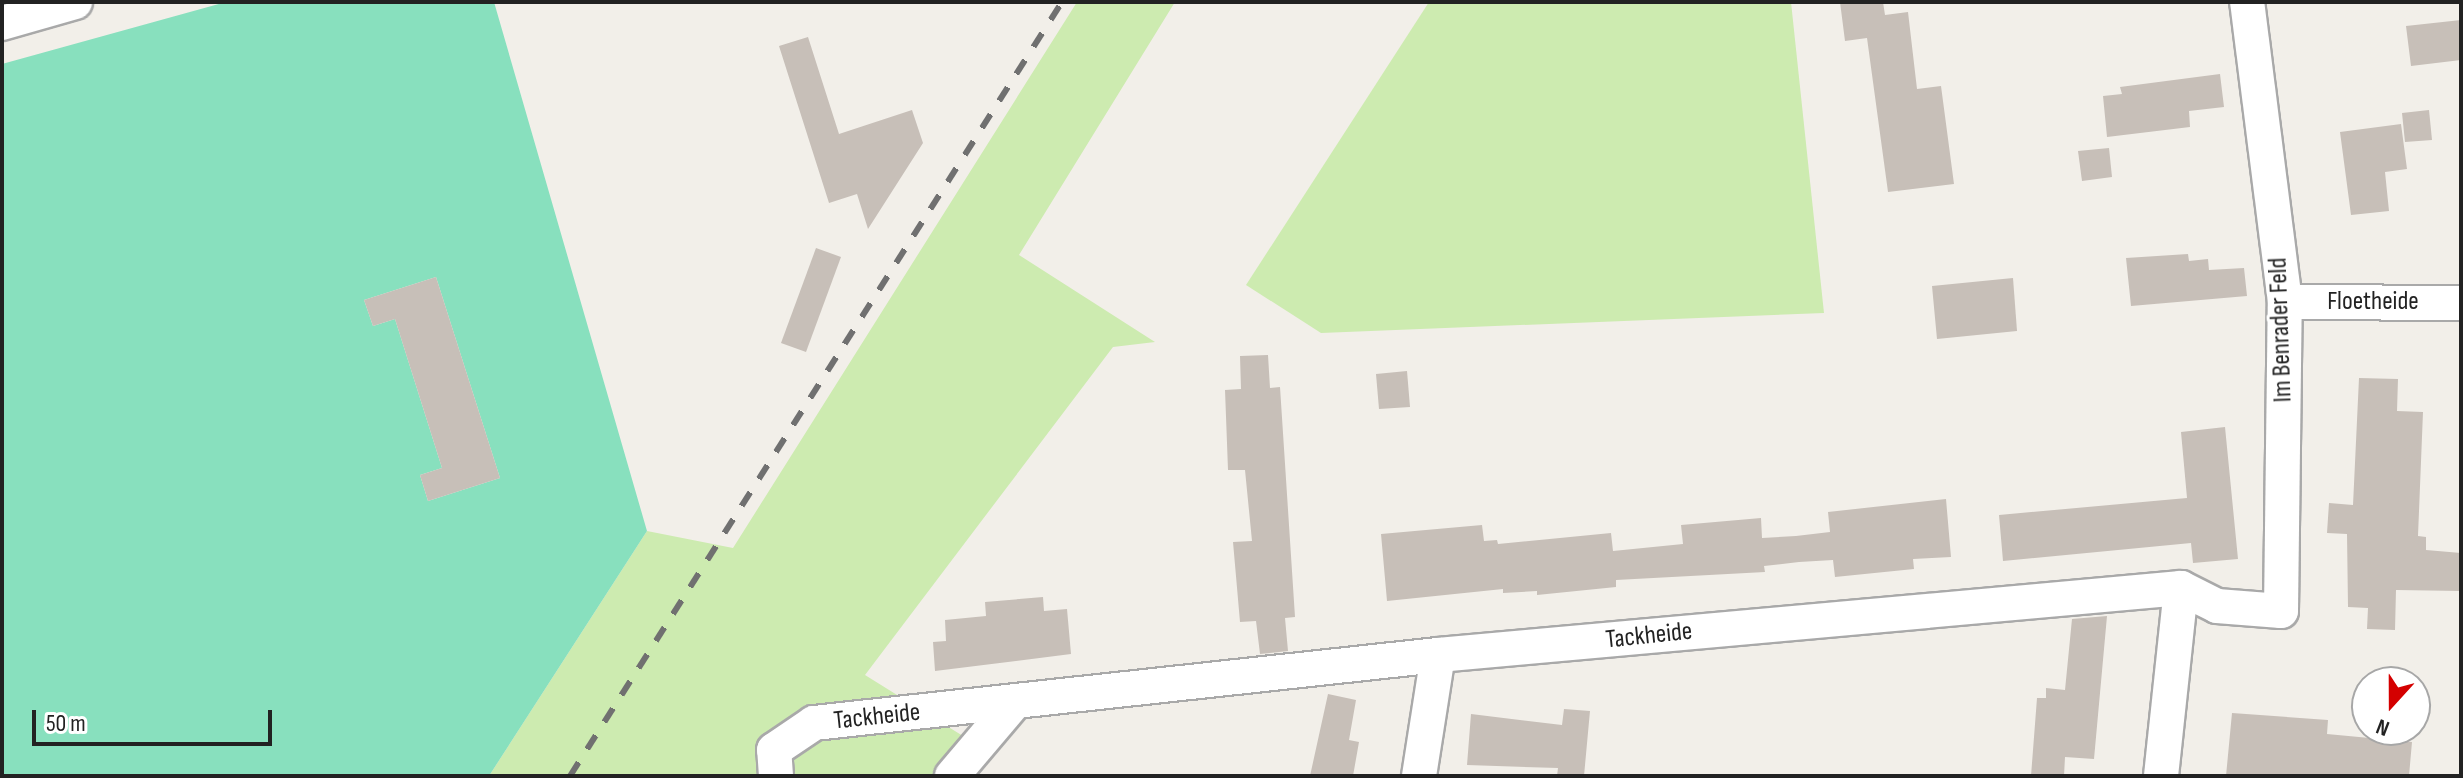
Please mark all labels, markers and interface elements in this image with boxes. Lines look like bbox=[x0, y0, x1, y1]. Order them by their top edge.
street label: Im Benrader Feld bbox=[2263, 257, 2299, 403]
street label: Floetheide bbox=[2327, 286, 2419, 318]
street label: Tackheide bbox=[1604, 616, 1694, 656]
north arrow bbox=[2351, 666, 2431, 746]
scale bar bbox=[36, 694, 276, 744]
street label: Tackheide bbox=[832, 697, 922, 737]
text: 50 m bbox=[46, 709, 86, 738]
text: N bbox=[2373, 712, 2393, 742]

